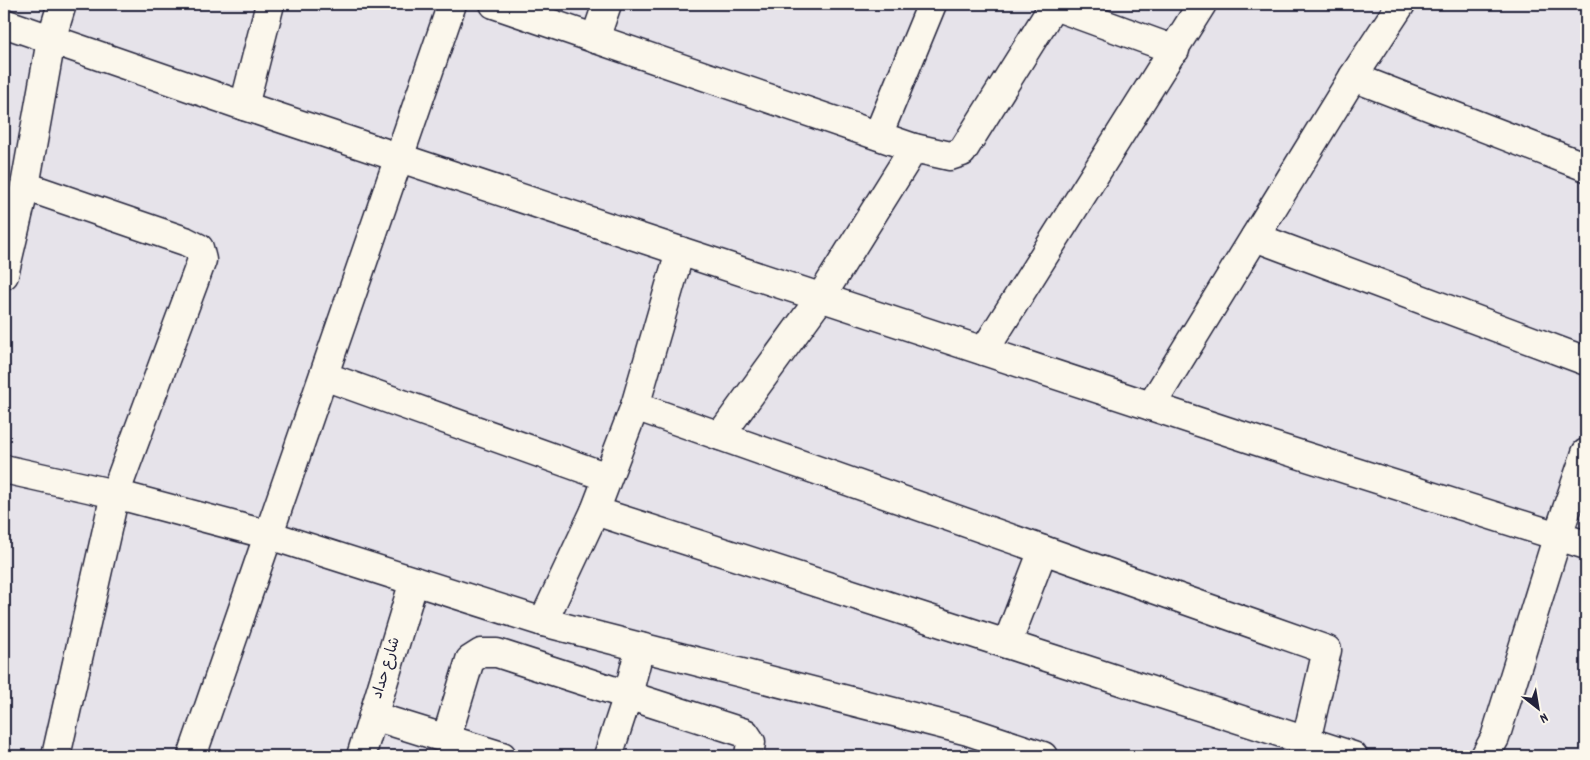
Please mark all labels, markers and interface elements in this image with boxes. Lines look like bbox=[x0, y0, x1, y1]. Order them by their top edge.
street label: شارع حداد bbox=[367, 634, 407, 702]
north arrow bbox=[1512, 682, 1562, 732]
text: N bbox=[1535, 707, 1552, 728]

